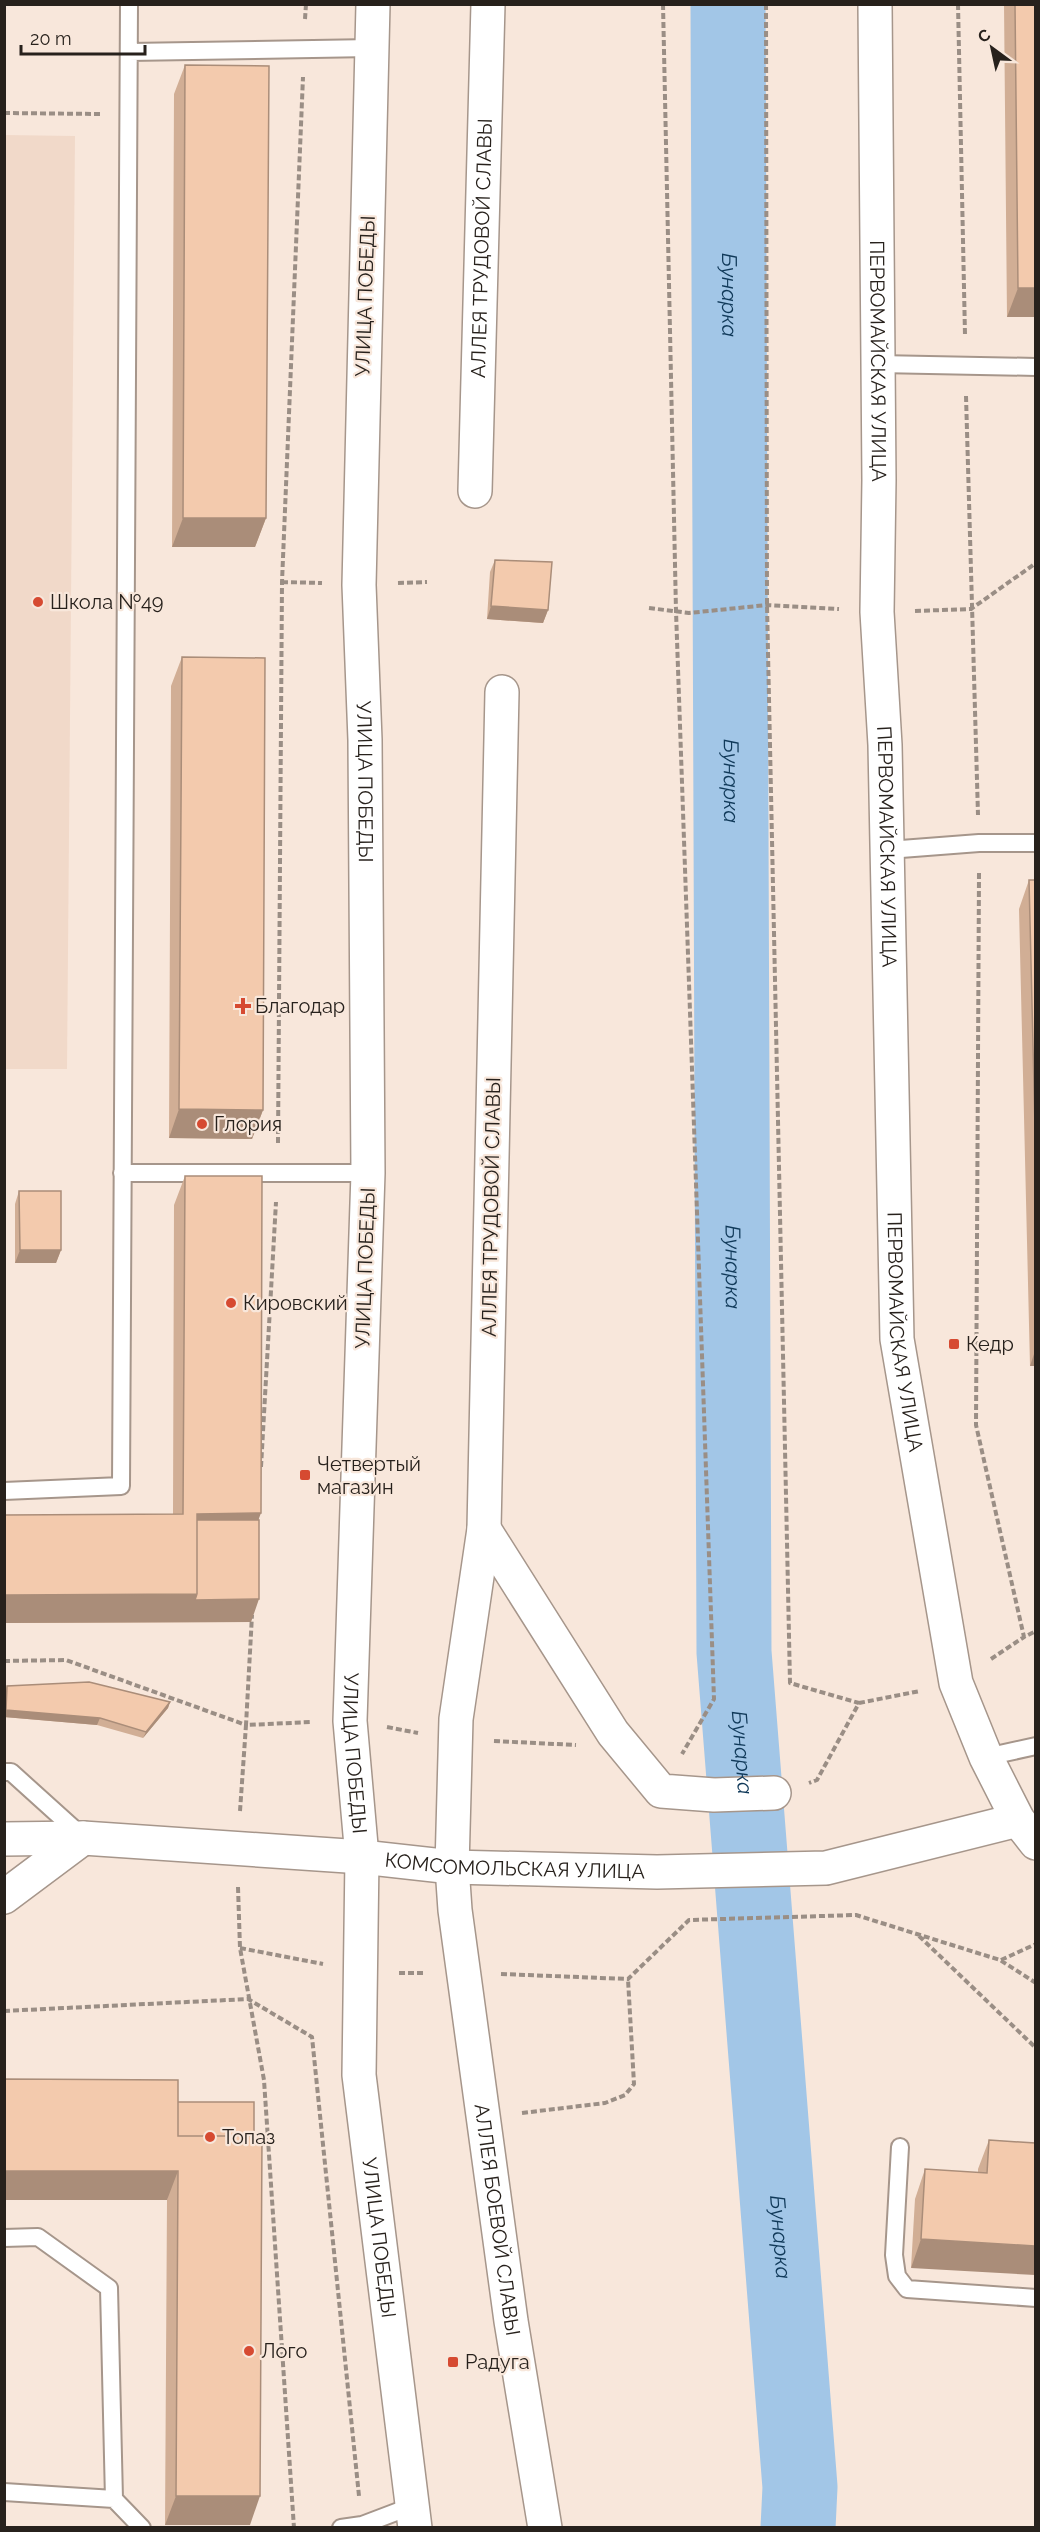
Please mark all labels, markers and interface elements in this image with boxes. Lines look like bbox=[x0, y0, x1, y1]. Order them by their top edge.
scale bar bbox=[21, 18, 146, 56]
north arrow bbox=[962, 18, 1022, 78]
text: С bbox=[974, 25, 994, 47]
text: 20 m bbox=[30, 28, 72, 49]
street label: АЛЛЕЯ ТРУДОВОЙ СЛАВЫ bbox=[466, 118, 497, 378]
street label: УЛИЦА ПОБЕДЫ bbox=[350, 215, 380, 377]
street label: ПЕРВОМАЙСКАЯ УЛИЦА bbox=[865, 240, 891, 482]
water label: Бунарка bbox=[717, 253, 742, 337]
place label: Школа №49 bbox=[50, 590, 164, 614]
marker: Школа №49 bbox=[31, 595, 45, 609]
street label: УЛИЦА ПОБЕДЫ bbox=[352, 701, 378, 862]
street label: ПЕРВОМАЙСКАЯ УЛИЦА bbox=[872, 725, 902, 968]
water label: Бунарка bbox=[719, 739, 744, 823]
place label: Благодар bbox=[255, 994, 345, 1018]
marker: Благодар bbox=[236, 999, 250, 1013]
street label: АЛЛЕЯ ТРУДОВОЙ СЛАВЫ bbox=[477, 1077, 505, 1337]
place label: Глория bbox=[214, 1112, 282, 1136]
marker: Глория bbox=[195, 1117, 209, 1131]
street label: УЛИЦА ПОБЕДЫ bbox=[350, 1187, 380, 1349]
street label: ПЕРВОМАЙСКАЯ УЛИЦА bbox=[882, 1212, 928, 1454]
water label: Бунарка bbox=[720, 1225, 746, 1309]
place label: Кировский bbox=[243, 1291, 348, 1315]
marker: Кировский bbox=[224, 1296, 238, 1310]
place label: Кедр bbox=[966, 1332, 1014, 1356]
marker: Кедр bbox=[947, 1337, 961, 1351]
place label: Четвертый магазин bbox=[317, 1452, 421, 1499]
marker: Четвертый магазин bbox=[298, 1468, 312, 1482]
street label: УЛИЦА ПОБЕДЫ bbox=[338, 1672, 372, 1835]
water label: Бунарка bbox=[727, 1710, 758, 1796]
street label: КОМСОМОЛЬСКАЯ УЛИЦА bbox=[384, 1848, 646, 1884]
street label: АЛЛЕЯ БОЕВОЙ СЛАВЫ bbox=[470, 2102, 525, 2337]
place label: Топаз bbox=[222, 2125, 275, 2149]
marker: Топаз bbox=[203, 2130, 217, 2144]
street label: УЛИЦА ПОБЕДЫ bbox=[357, 2156, 401, 2319]
water label: Бунарка bbox=[765, 2194, 797, 2280]
place label: Лого bbox=[261, 2339, 308, 2363]
marker: Лого bbox=[242, 2344, 256, 2358]
place label: Радуга bbox=[465, 2350, 530, 2374]
marker: Радуга bbox=[446, 2355, 460, 2369]

